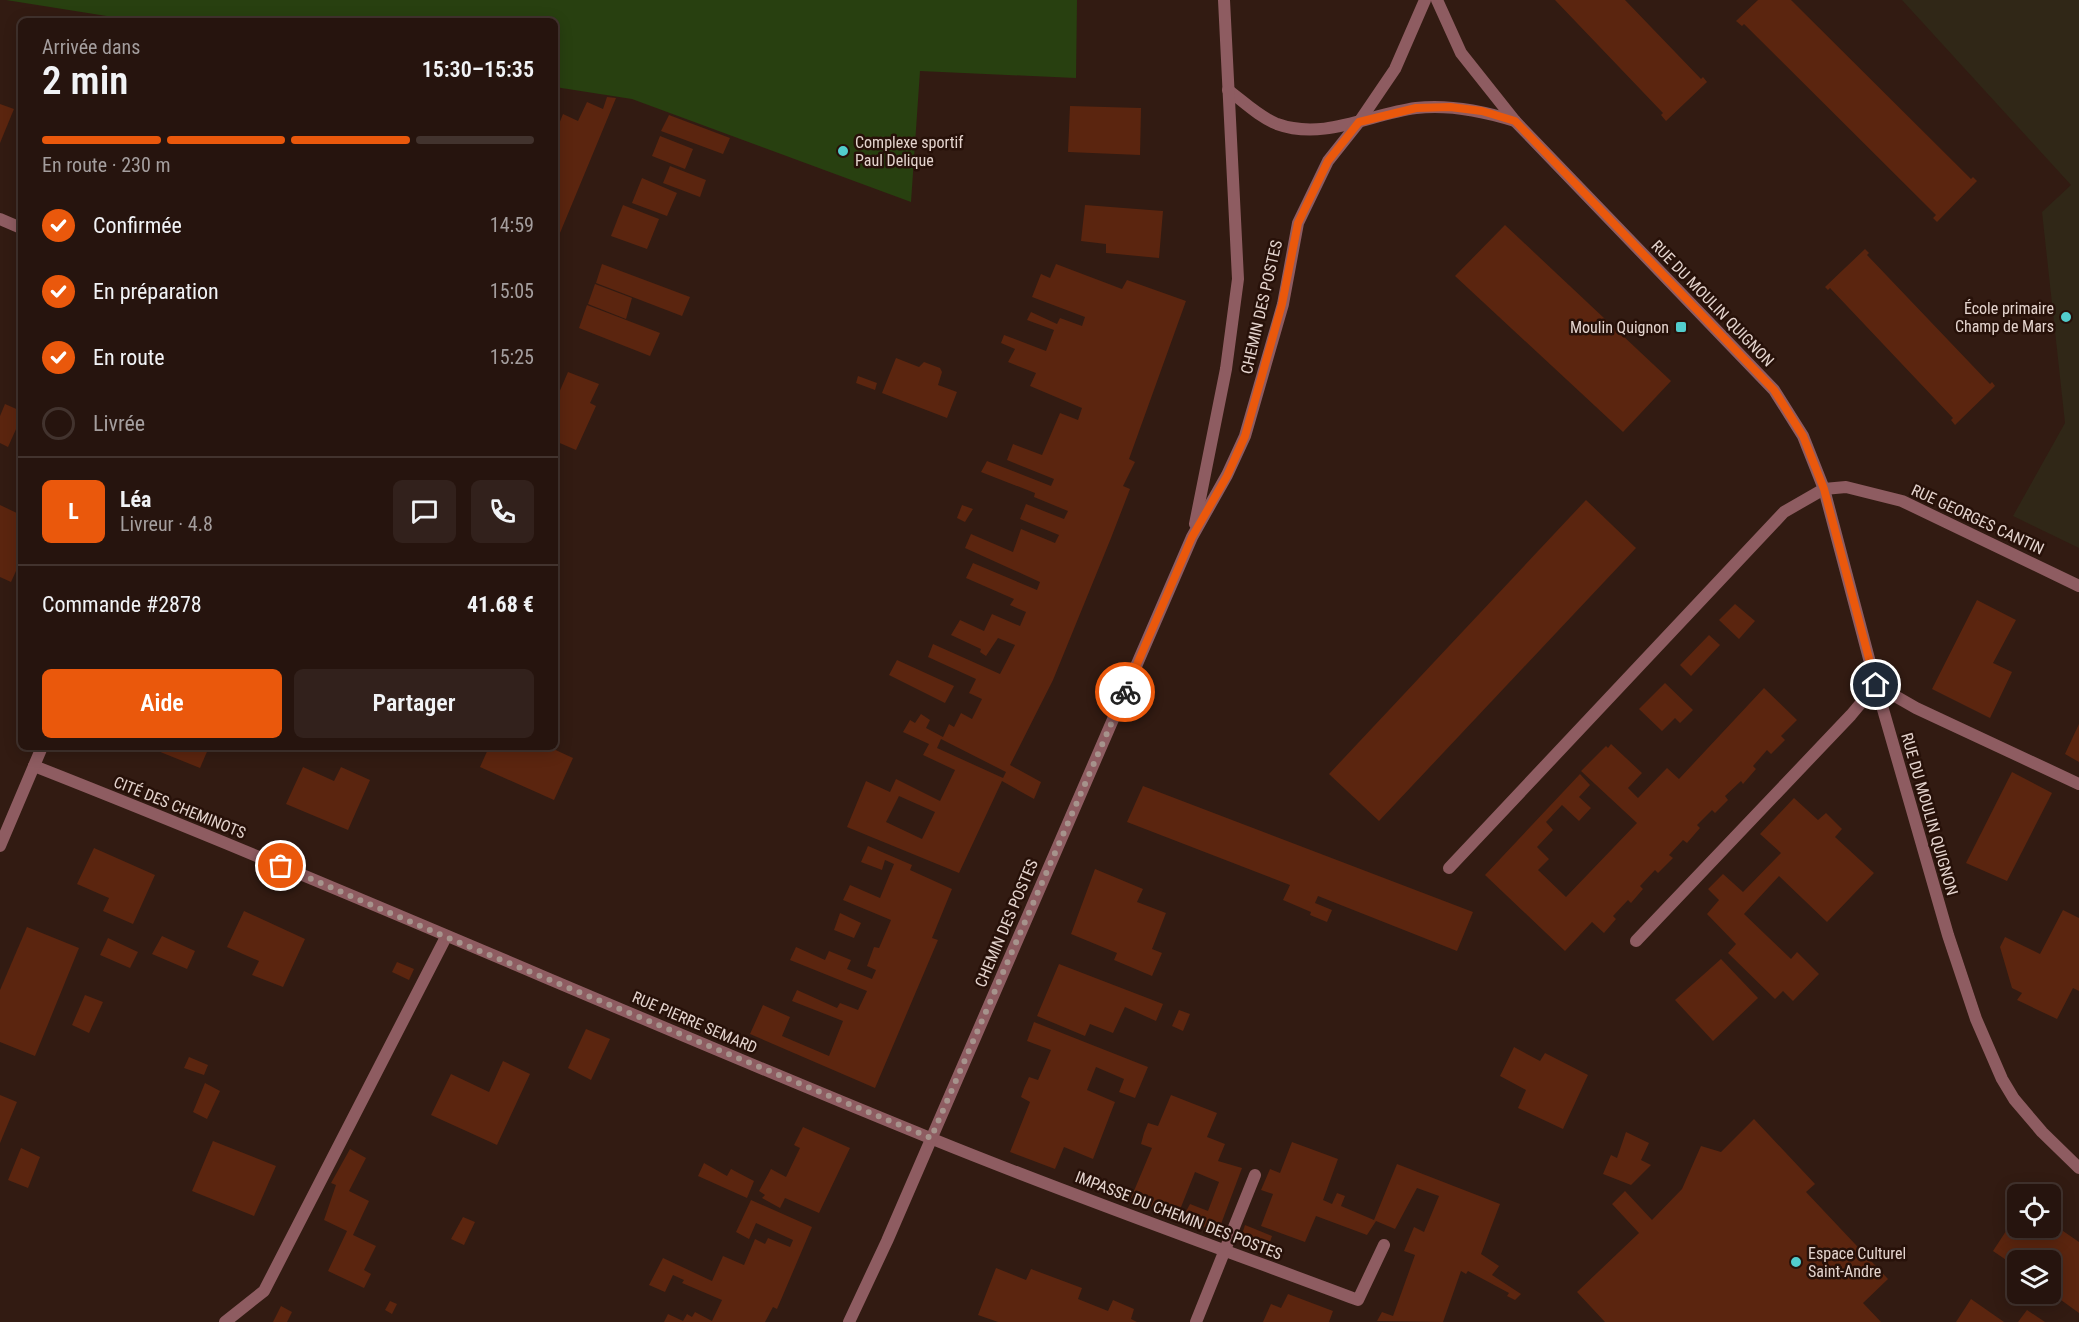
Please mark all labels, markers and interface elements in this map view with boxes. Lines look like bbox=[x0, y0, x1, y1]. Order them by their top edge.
text: Arrivée dans bbox=[42, 35, 140, 59]
text: 15:30–15:35 bbox=[422, 57, 534, 82]
text: 2 min bbox=[42, 58, 128, 104]
place label: Complexe sportif Paul Delique bbox=[855, 133, 963, 170]
marker: Complexe sportif Paul Delique bbox=[836, 144, 850, 158]
text: En route · 230 m bbox=[42, 153, 170, 177]
icon: check bbox=[42, 209, 75, 242]
text: Confirmée bbox=[93, 213, 182, 238]
text: 14:59 bbox=[490, 213, 534, 237]
street label: RUE DU MOULIN QUIGNON bbox=[1647, 236, 1778, 370]
street label: CHEMIN DES POSTES bbox=[1237, 238, 1286, 376]
icon: check bbox=[42, 275, 75, 308]
text: En préparation bbox=[93, 279, 219, 304]
text: 15:05 bbox=[490, 279, 534, 303]
place label: École primaire Champ de Mars bbox=[1955, 299, 2054, 336]
marker: École primaire Champ de Mars bbox=[2059, 310, 2073, 324]
place label: Moulin Quignon bbox=[1570, 318, 1669, 337]
marker: Moulin Quignon bbox=[1674, 320, 1688, 334]
icon: check bbox=[42, 341, 75, 374]
text: En route bbox=[93, 345, 165, 370]
text: 15:25 bbox=[490, 345, 534, 369]
text: Livrée bbox=[93, 411, 145, 436]
button: chat bbox=[393, 480, 456, 543]
button: phone bbox=[471, 480, 534, 543]
street label: RUE GEORGES CANTIN bbox=[1908, 480, 2047, 559]
text: Léa bbox=[120, 487, 151, 512]
text: L bbox=[68, 499, 79, 524]
text: Livreur · 4.8 bbox=[120, 512, 213, 536]
text: Commande #2878 bbox=[42, 592, 202, 617]
text: 41.68 € bbox=[467, 592, 534, 617]
pin bbox=[1850, 659, 1901, 710]
courier bbox=[1095, 662, 1155, 722]
icon: home bbox=[1859, 668, 1892, 701]
button: Aide bbox=[42, 669, 282, 738]
button: Partager bbox=[294, 669, 534, 738]
icon: bike bbox=[1109, 676, 1142, 709]
street label: RUE DU MOULIN QUIGNON bbox=[1897, 731, 1962, 898]
street label: CITÉ DES CHEMINOTS bbox=[111, 772, 249, 843]
pin bbox=[255, 840, 306, 891]
icon: bag bbox=[264, 849, 297, 882]
street label: CHEMIN DES POSTES bbox=[971, 856, 1042, 990]
street label: RUE PIERRE SEMARD bbox=[629, 988, 760, 1057]
street label: IMPASSE DU CHEMIN DES POSTES bbox=[1073, 1167, 1285, 1264]
map controls bbox=[2007, 1184, 2061, 1304]
button: locate bbox=[2007, 1184, 2061, 1238]
place label: Espace Culturel Saint-Andre bbox=[1808, 1244, 1906, 1281]
button: layers bbox=[2007, 1250, 2061, 1304]
marker: Espace Culturel Saint-Andre bbox=[1789, 1255, 1803, 1269]

